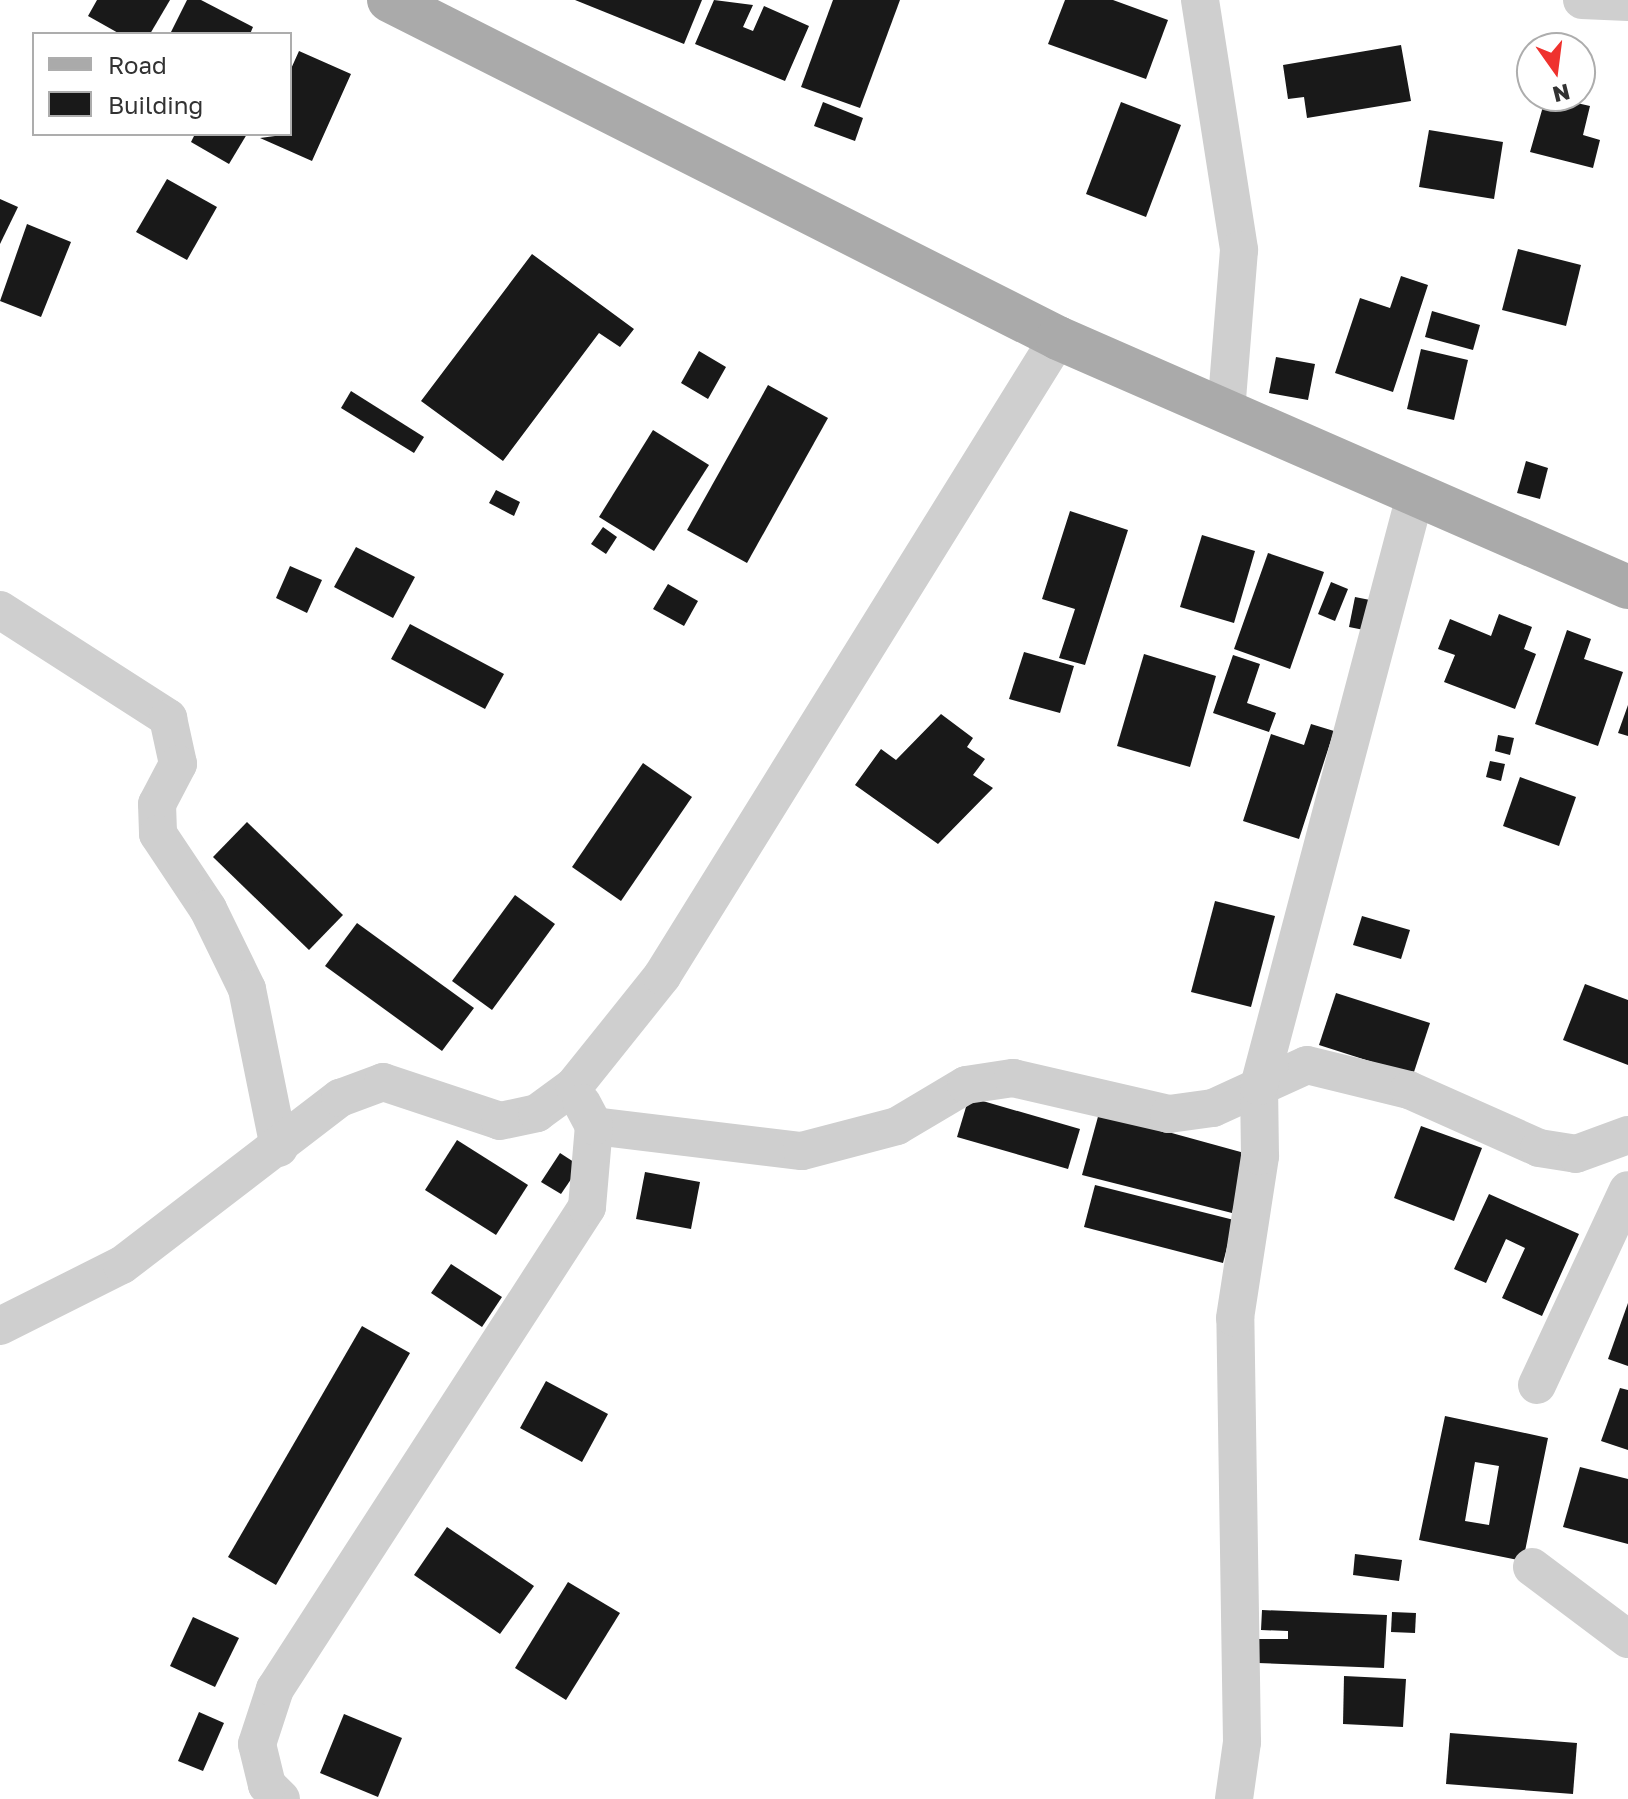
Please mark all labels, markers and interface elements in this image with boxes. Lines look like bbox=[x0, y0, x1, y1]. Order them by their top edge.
legend bbox=[32, 32, 292, 136]
north arrow bbox=[1516, 32, 1596, 112]
text: Road bbox=[108, 50, 167, 79]
text: N bbox=[1550, 79, 1573, 109]
text: Building bbox=[108, 90, 203, 119]

